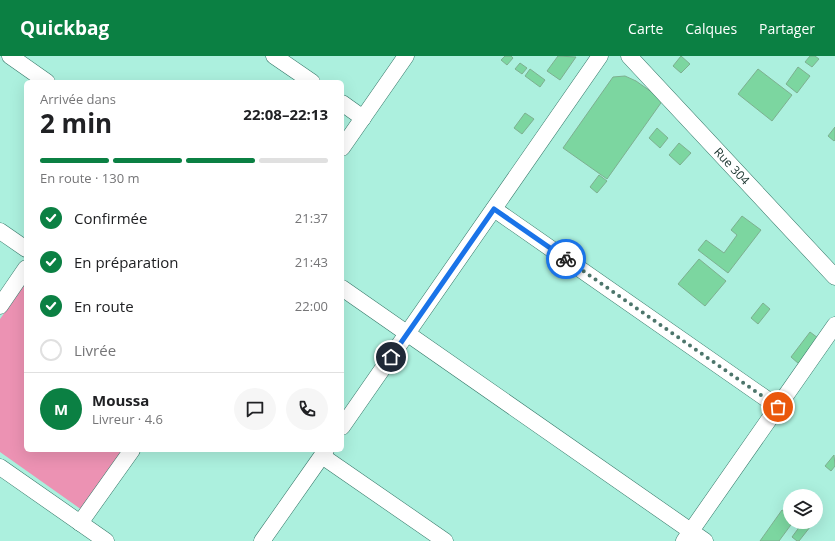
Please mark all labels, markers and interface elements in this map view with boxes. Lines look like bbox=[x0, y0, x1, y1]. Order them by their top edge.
text: Quickbag bbox=[20, 15, 109, 41]
text: Carte bbox=[628, 19, 663, 38]
text: Calques bbox=[685, 19, 737, 38]
text: Partager bbox=[759, 19, 815, 38]
text: Arrivée dans bbox=[40, 90, 116, 108]
text: 22:08–22:13 bbox=[243, 104, 328, 124]
text: 2 min bbox=[40, 105, 112, 141]
street label: Rue 304 bbox=[710, 144, 754, 188]
text: En route · 130 m bbox=[40, 169, 140, 187]
icon: check bbox=[40, 207, 62, 229]
text: Confirmée bbox=[74, 208, 147, 228]
text: 21:37 bbox=[295, 209, 328, 227]
courier bbox=[546, 239, 586, 279]
icon: bike bbox=[555, 248, 577, 270]
icon: check bbox=[40, 251, 62, 273]
text: En préparation bbox=[74, 252, 179, 272]
text: 21:43 bbox=[295, 253, 328, 271]
icon: check bbox=[40, 295, 62, 317]
text: En route bbox=[74, 296, 134, 316]
text: 22:00 bbox=[295, 297, 328, 315]
text: Livrée bbox=[74, 340, 116, 360]
pin bbox=[374, 340, 408, 374]
icon: home bbox=[380, 346, 402, 368]
button: chat bbox=[234, 388, 276, 430]
button: phone bbox=[286, 388, 328, 430]
text: Moussa bbox=[92, 390, 149, 410]
pin bbox=[761, 390, 795, 424]
icon: bag bbox=[767, 396, 789, 418]
text: M bbox=[54, 399, 68, 419]
text: Livreur · 4.6 bbox=[92, 410, 163, 428]
map controls bbox=[783, 489, 823, 529]
button: layers bbox=[783, 489, 823, 529]

